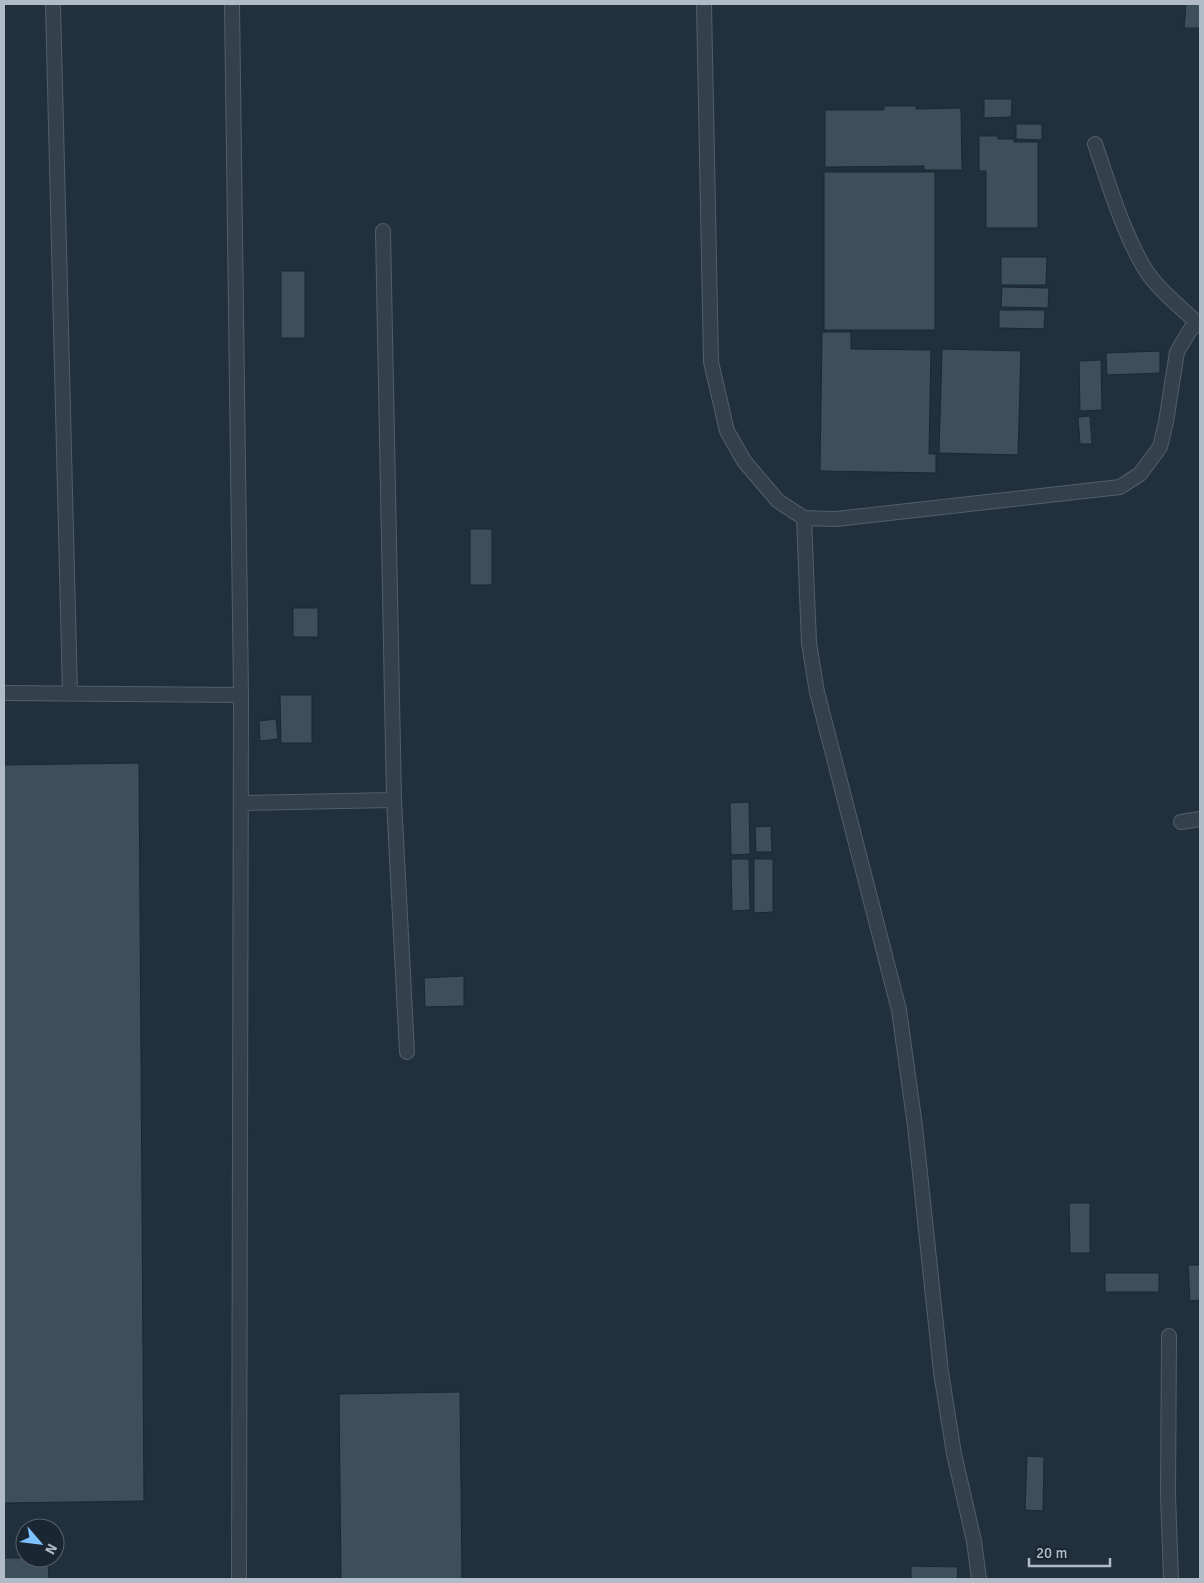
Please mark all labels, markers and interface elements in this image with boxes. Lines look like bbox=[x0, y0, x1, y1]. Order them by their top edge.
north arrow bbox=[15, 1518, 65, 1568]
scale bar bbox=[1029, 1536, 1110, 1568]
text: N bbox=[41, 1541, 61, 1557]
text: 20 m bbox=[1036, 1544, 1067, 1562]

